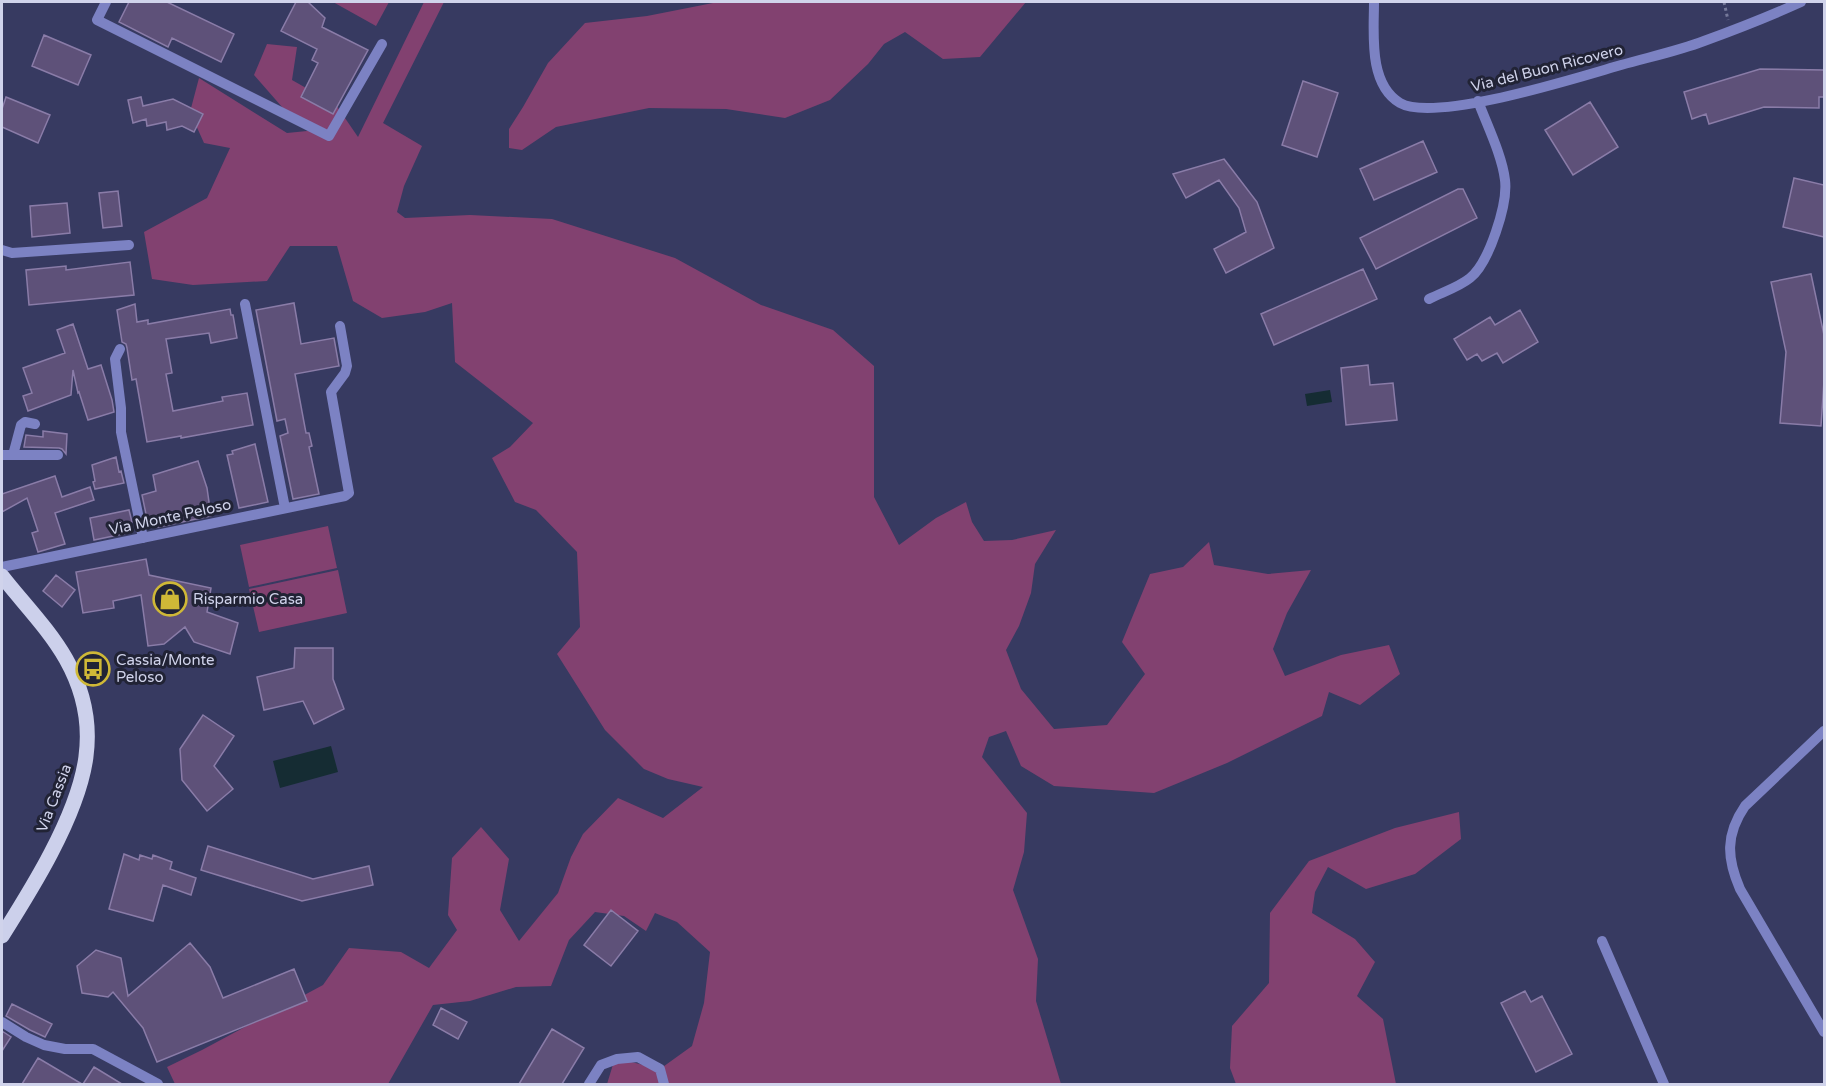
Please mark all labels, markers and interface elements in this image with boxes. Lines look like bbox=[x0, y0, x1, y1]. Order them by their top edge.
street label: Via del Buon Ricovero bbox=[1469, 40, 1625, 96]
street label: Via Monte Peloso bbox=[107, 495, 233, 539]
shop icon: Risparmio Casa bbox=[152, 581, 188, 617]
place label: Risparmio Casa bbox=[193, 590, 303, 608]
bus stop icon: Cassia/Monte Peloso bbox=[75, 651, 111, 687]
place label: Cassia/Monte Peloso bbox=[116, 651, 215, 686]
street label: Via Cassia bbox=[33, 761, 75, 835]

